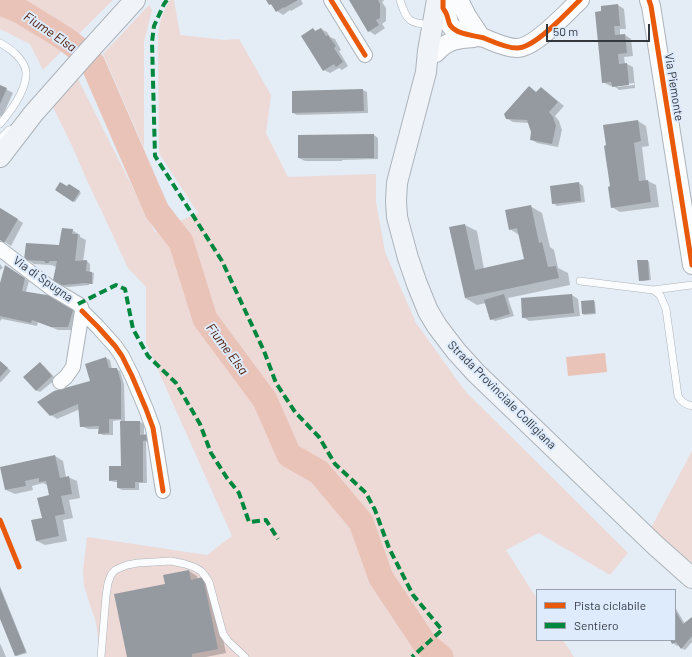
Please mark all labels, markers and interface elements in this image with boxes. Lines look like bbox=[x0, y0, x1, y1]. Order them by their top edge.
water label: Fiume Elsa bbox=[21, 9, 79, 55]
scale bar bbox=[548, 16, 652, 42]
text: 50 m bbox=[553, 24, 578, 38]
street label: Via Piemonte bbox=[662, 52, 686, 122]
street label: Via di Spugna bbox=[10, 253, 76, 305]
water label: Fiume Elsa bbox=[203, 320, 251, 378]
street label: Strada Provinciale Colligiana bbox=[445, 338, 559, 452]
legend bbox=[536, 589, 676, 641]
text: Pista ciclabile bbox=[574, 598, 646, 612]
text: Sentiero bbox=[574, 618, 619, 632]

